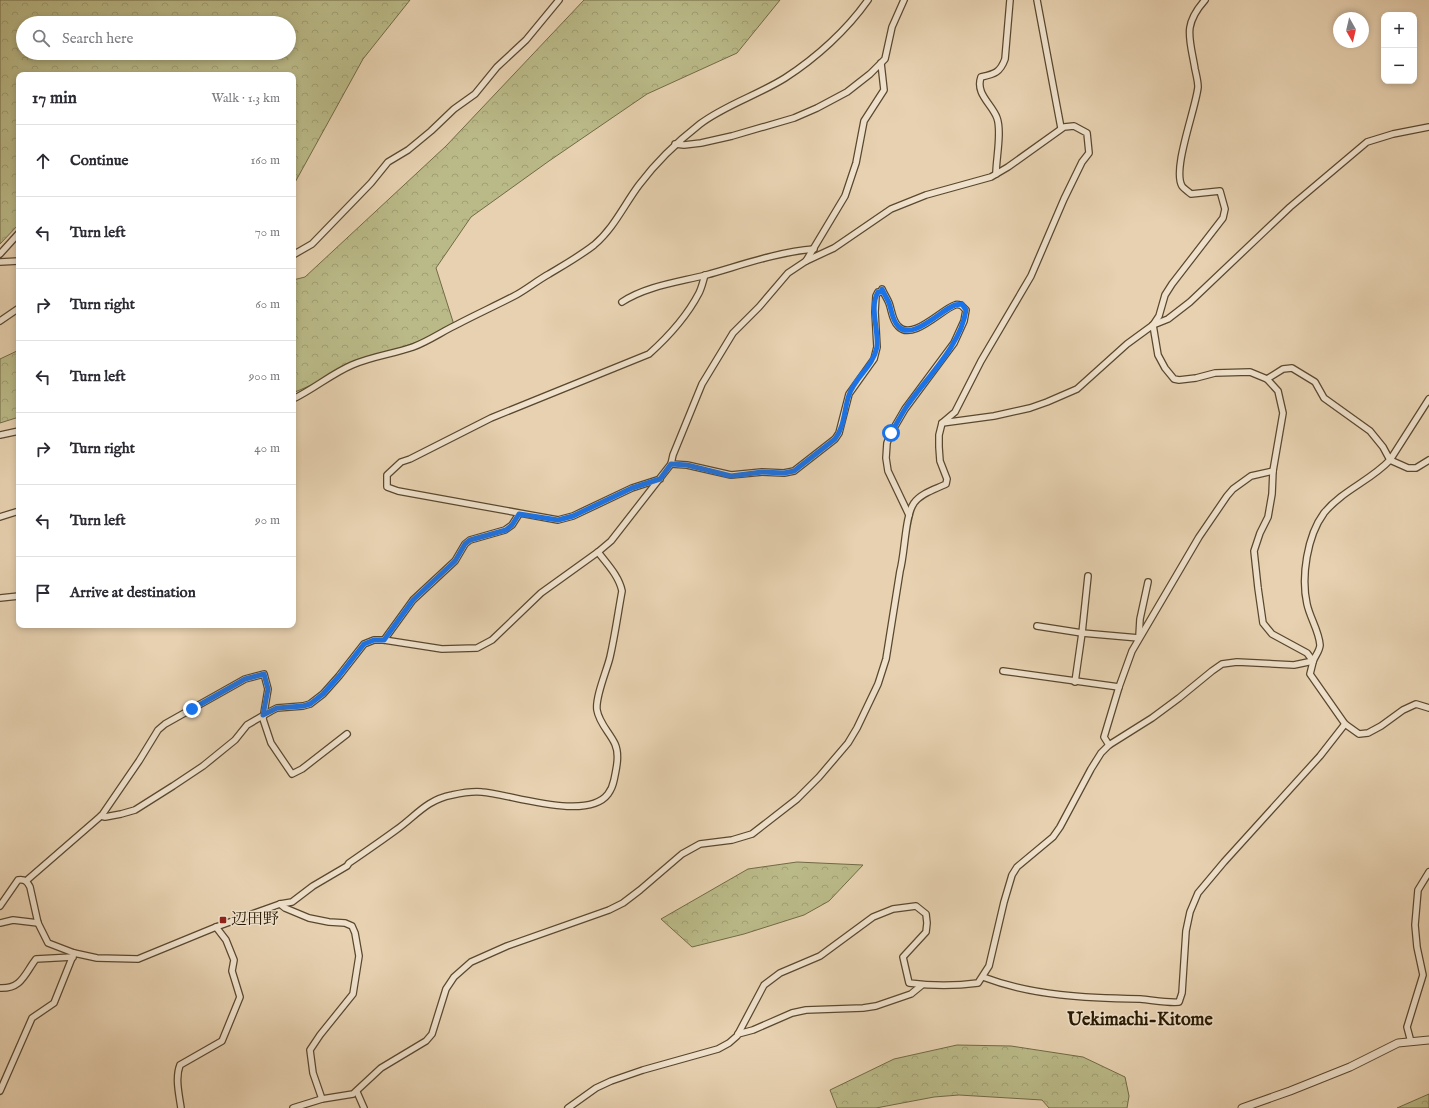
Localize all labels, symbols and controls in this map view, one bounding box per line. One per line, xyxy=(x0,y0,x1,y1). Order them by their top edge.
north arrow xyxy=(1333,12,1369,48)
map controls xyxy=(1381,12,1417,84)
button: + xyxy=(1381,12,1417,48)
search box xyxy=(16,16,296,60)
icon: search xyxy=(30,27,52,49)
text: Search here xyxy=(62,29,133,48)
button: − xyxy=(1381,48,1417,84)
text: 17 min xyxy=(32,88,77,109)
text: Walk · 1.3 km xyxy=(211,90,280,107)
icon: ahead xyxy=(32,150,54,172)
text: Continue xyxy=(70,151,128,170)
text: 160 m xyxy=(250,152,280,169)
icon: left xyxy=(32,222,54,244)
text: Turn left xyxy=(70,223,126,242)
text: 70 m xyxy=(255,224,280,241)
icon: right xyxy=(32,294,54,316)
text: Turn right xyxy=(70,295,135,314)
text: 60 m xyxy=(255,296,280,313)
icon: left xyxy=(32,366,54,388)
text: Turn left xyxy=(70,367,126,386)
text: 900 m xyxy=(249,368,280,385)
route start xyxy=(882,424,900,442)
icon: right xyxy=(32,438,54,460)
text: Turn right xyxy=(70,439,135,458)
text: 40 m xyxy=(254,440,280,457)
icon: left xyxy=(32,510,54,532)
text: Turn left xyxy=(70,511,126,530)
text: 90 m xyxy=(255,512,280,529)
icon: arrive xyxy=(32,582,54,604)
text: Arrive at destination xyxy=(70,583,196,602)
route end xyxy=(183,700,201,718)
place label: 辺田野 xyxy=(231,910,279,930)
marker: 辺田野 xyxy=(218,915,228,925)
district label: Uekimachi-Kitome xyxy=(1066,1009,1213,1032)

